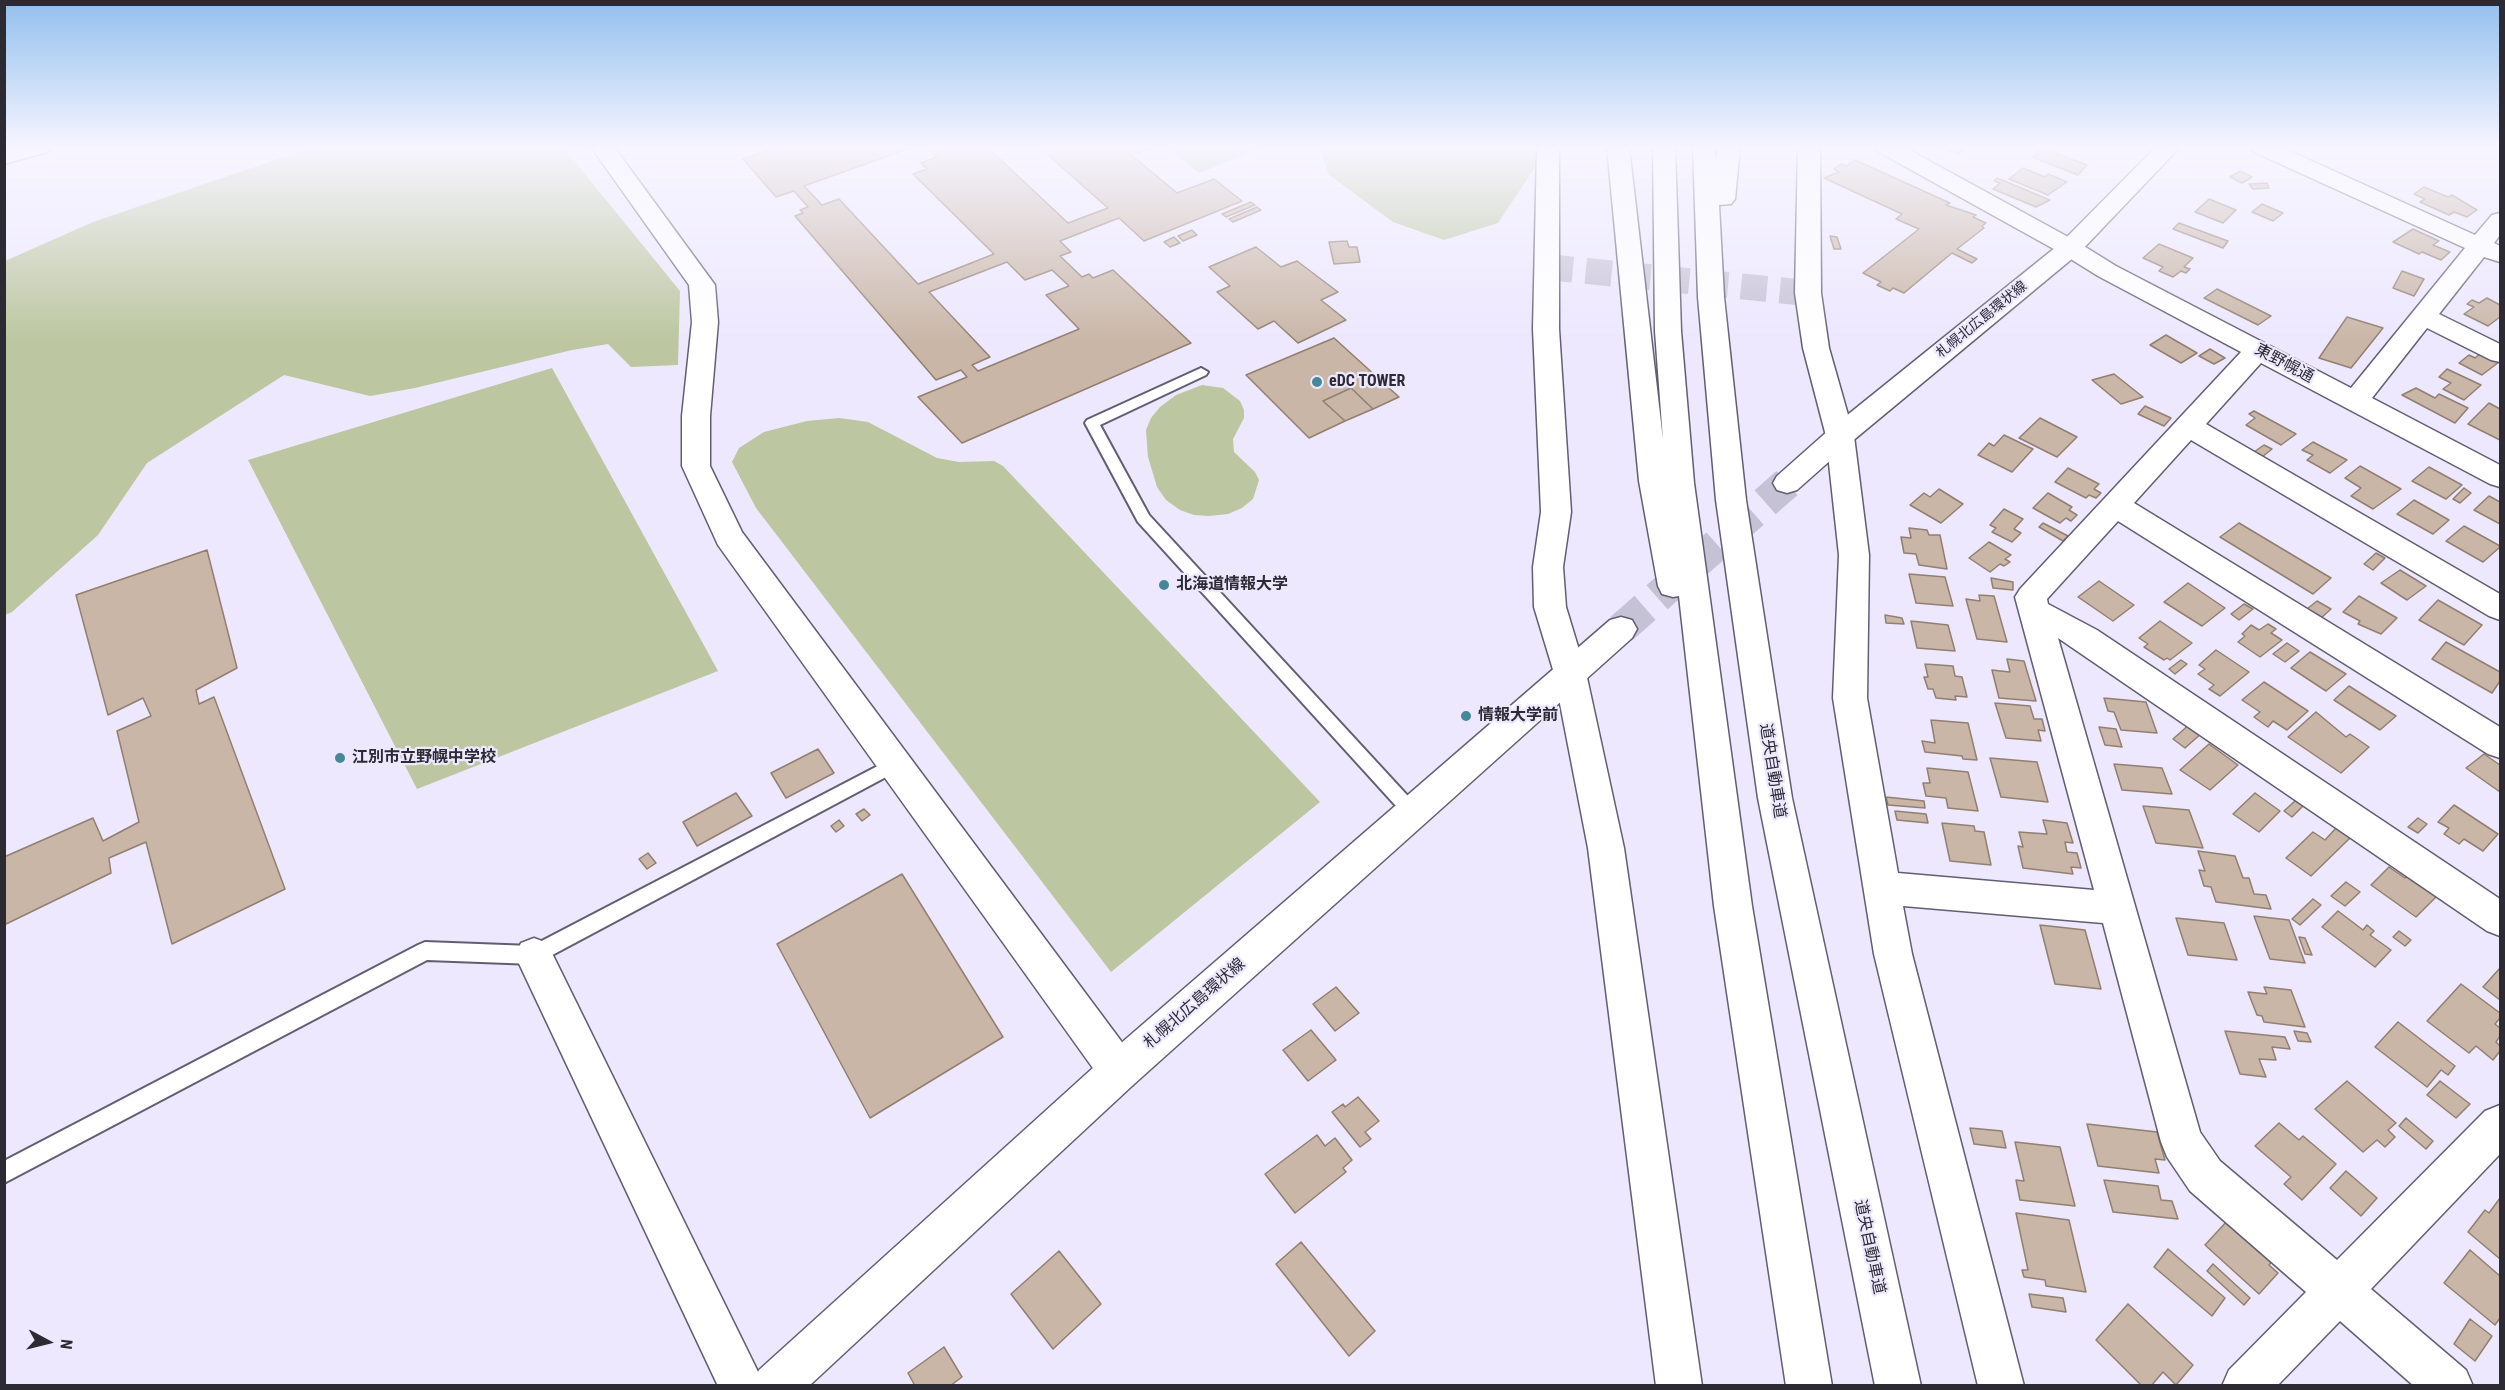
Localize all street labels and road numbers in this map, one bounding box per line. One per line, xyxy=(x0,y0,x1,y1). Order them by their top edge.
street label: 札幌北広島環状線 xyxy=(1933,278,2031,362)
street label: 東野幌通 xyxy=(2251,341,2317,387)
street label: 道央自動車道 xyxy=(1755,722,1789,820)
street label: 札幌北広島環状線 xyxy=(1140,955,1250,1053)
street label: 道央自動車道 xyxy=(1850,1198,1888,1296)

